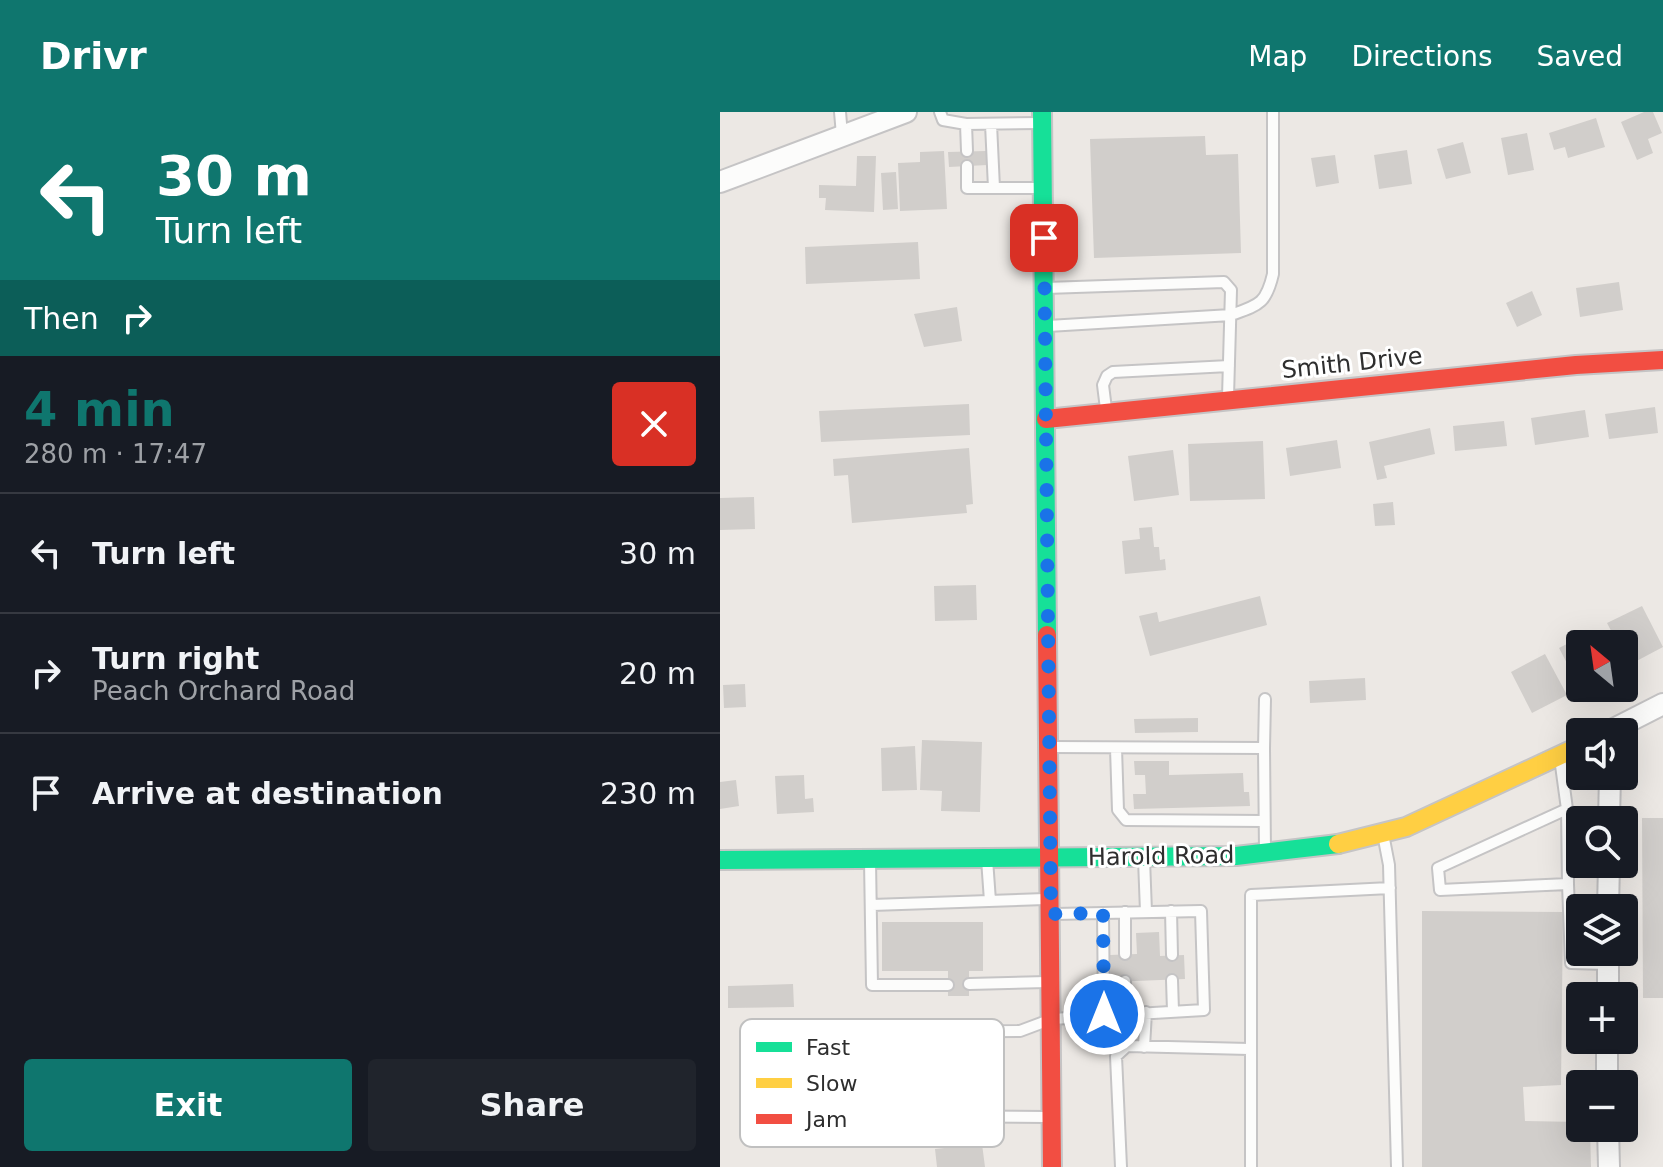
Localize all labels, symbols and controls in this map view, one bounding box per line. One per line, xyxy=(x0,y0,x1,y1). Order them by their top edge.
text: Drivr xyxy=(40,34,147,78)
text: Map xyxy=(1248,40,1307,73)
text: Directions xyxy=(1351,40,1492,73)
text: Saved xyxy=(1536,40,1623,73)
text: 30 m xyxy=(156,143,312,208)
icon: left xyxy=(24,144,128,248)
pin xyxy=(1010,204,1078,272)
text: Turn left xyxy=(156,210,302,251)
icon: arrive xyxy=(1022,216,1066,260)
icon: right xyxy=(115,296,159,340)
text: Then xyxy=(24,301,99,336)
street label: Smith Drive xyxy=(1280,342,1424,384)
text: 4 min xyxy=(24,381,175,437)
button: close xyxy=(612,382,696,466)
text: 280 m · 17:47 xyxy=(24,439,207,469)
icon: left xyxy=(24,531,68,575)
text: Turn left xyxy=(92,536,235,571)
text: 30 m xyxy=(619,536,696,571)
north arrow xyxy=(1566,630,1638,702)
map controls xyxy=(1566,630,1638,1142)
text: Turn right xyxy=(92,641,259,676)
icon: right xyxy=(24,651,68,695)
text: 20 m xyxy=(619,656,696,691)
text: Peach Orchard Road xyxy=(92,676,355,706)
button: sound xyxy=(1566,718,1638,790)
icon: arrive xyxy=(24,771,68,815)
text: Arrive at destination xyxy=(92,776,443,811)
text: 230 m xyxy=(600,776,696,811)
button: search xyxy=(1566,806,1638,878)
street label: Harold Road xyxy=(1088,841,1234,871)
button: layers xyxy=(1566,894,1638,966)
position arrow xyxy=(1062,972,1146,1056)
button: + xyxy=(1566,982,1638,1054)
legend xyxy=(740,1019,1004,1147)
text: Fast xyxy=(806,1035,851,1060)
button: Exit xyxy=(24,1059,352,1151)
button: Share xyxy=(368,1059,696,1151)
button: − xyxy=(1566,1070,1638,1142)
text: Slow xyxy=(806,1071,858,1096)
text: Jam xyxy=(804,1107,847,1132)

